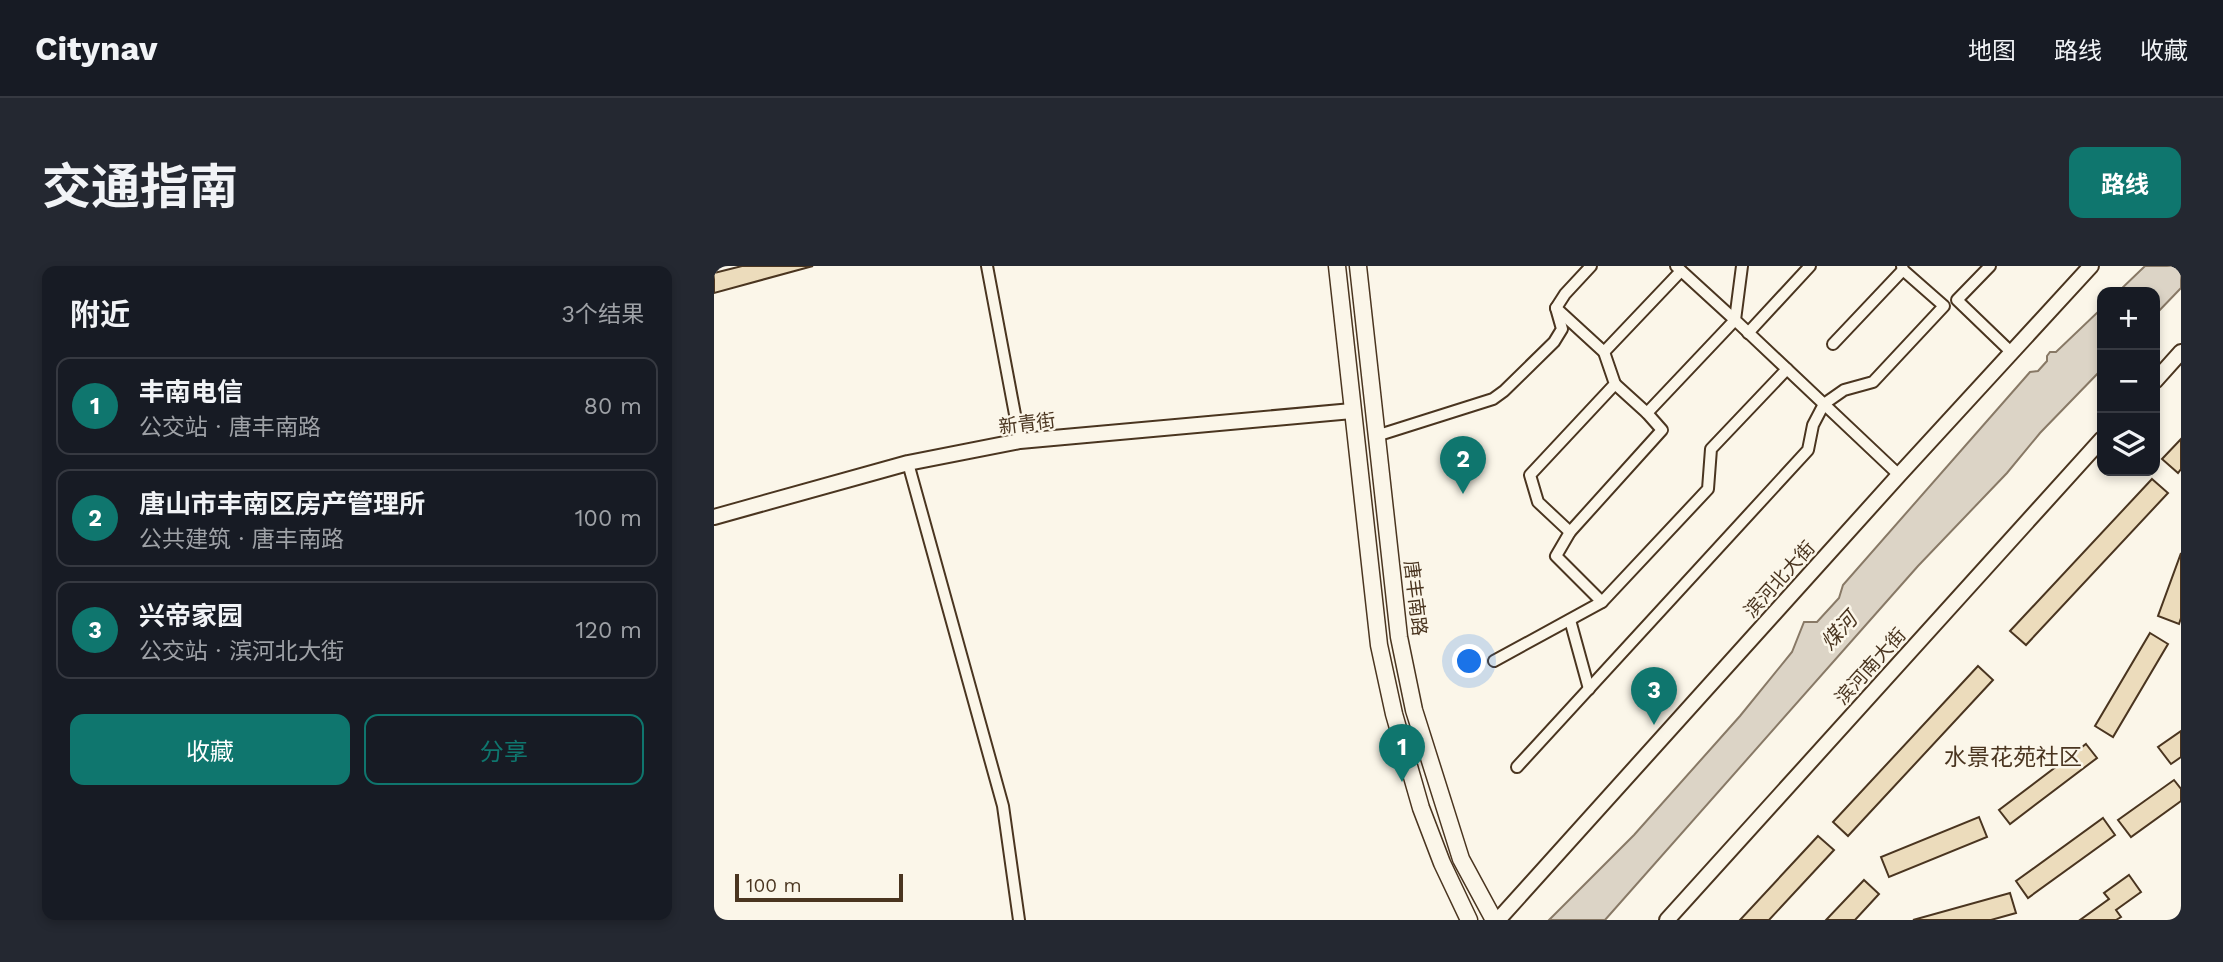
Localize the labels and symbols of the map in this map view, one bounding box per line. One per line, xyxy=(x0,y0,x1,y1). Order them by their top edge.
street label: 新青街 xyxy=(997,409,1057,438)
pin: 2 xyxy=(1440,436,1486,494)
street label: 滨河北大街 xyxy=(1739,536,1820,622)
street label: 唐丰南路 xyxy=(1399,559,1432,637)
water label: 煤河 xyxy=(1815,604,1865,655)
street label: 滨河南大街 xyxy=(1830,623,1911,709)
your location xyxy=(1452,644,1486,678)
pin: 3 xyxy=(1631,667,1677,725)
pin: 1 xyxy=(1379,724,1425,782)
district label: 水景花苑社区 xyxy=(1944,744,2082,771)
scale bar xyxy=(735,871,903,903)

